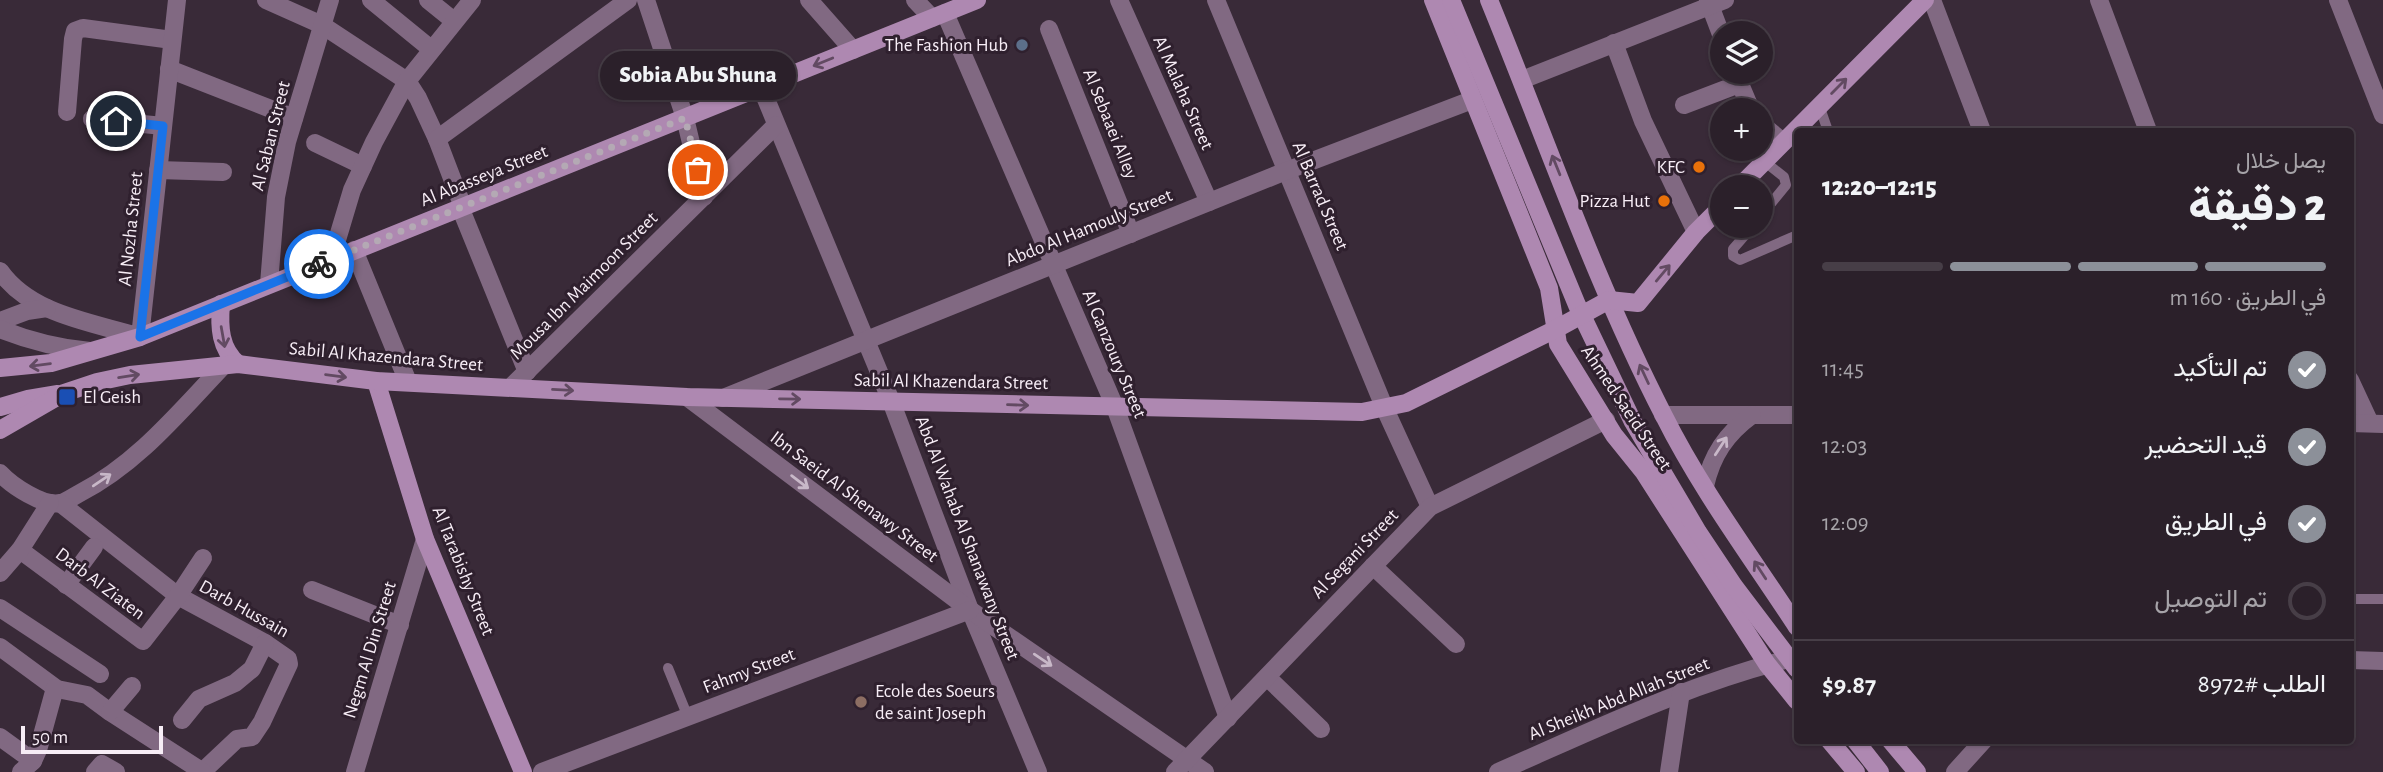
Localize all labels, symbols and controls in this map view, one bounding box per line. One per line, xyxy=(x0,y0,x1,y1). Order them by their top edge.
map controls xyxy=(1710,21,1773,238)
button: layers xyxy=(1710,21,1773,84)
street label: Al Malaha Street xyxy=(1149,33,1217,153)
place label: The Fashion Hub xyxy=(885,36,1008,55)
marker: The Fashion Hub xyxy=(1014,37,1030,53)
callout: Sobia Abu Shuna xyxy=(600,51,796,100)
one-way arrow xyxy=(812,56,834,69)
text: Sobia Abu Shuna xyxy=(619,64,777,87)
street label: Al Sebaaei Alley xyxy=(1079,66,1141,182)
one-way arrow xyxy=(1830,78,1847,95)
street label: Al Saban Street xyxy=(248,79,294,193)
pin xyxy=(86,91,146,151)
button: + xyxy=(1710,98,1773,161)
icon: home xyxy=(97,102,135,140)
street label: Al Barrad Street xyxy=(1289,139,1351,253)
pin xyxy=(668,140,728,200)
street label: Al Abasseya Street xyxy=(418,142,550,210)
text: يصل خلال xyxy=(2236,150,2326,173)
icon: bag xyxy=(679,151,717,189)
one-way arrow xyxy=(1548,154,1561,176)
place label: KFC xyxy=(1656,158,1685,177)
marker: KFC xyxy=(1691,159,1707,175)
street label: Al Nozha Street xyxy=(116,171,146,287)
text: 12:15–12:20 xyxy=(1822,174,1937,200)
button: − xyxy=(1710,175,1773,238)
text: 2 دقيقة xyxy=(2188,183,2326,229)
street label: Abdo Al Hamouly Street xyxy=(1003,186,1175,270)
place label: Pizza Hut xyxy=(1579,192,1650,211)
marker: Pizza Hut xyxy=(1656,193,1672,209)
street label: Mousa Ibn Maimoon Street xyxy=(507,209,661,363)
courier xyxy=(284,229,354,299)
icon: bike xyxy=(300,245,338,283)
one-way arrow xyxy=(1655,264,1671,282)
street label: Al Ganzoury Street xyxy=(1078,287,1150,421)
text: في الطريق · 160 m xyxy=(2170,287,2326,310)
one-way arrow xyxy=(217,325,230,348)
street label: Sabil Al Khazendara Street xyxy=(288,339,484,375)
street label: Ahmed Saeid Street xyxy=(1577,342,1675,474)
icon: check xyxy=(2288,351,2326,389)
text: تم التأكيد xyxy=(2173,355,2267,381)
one-way arrow xyxy=(29,358,52,371)
text: 11:45 xyxy=(1822,358,1864,381)
one-way arrow xyxy=(1637,364,1650,385)
one-way arrow xyxy=(117,369,140,382)
one-way arrow xyxy=(324,369,347,382)
street label: Sabil Al Khazendara Street xyxy=(854,371,1048,393)
one-way arrow xyxy=(551,384,574,397)
marker: El Geish xyxy=(57,387,77,407)
place label: El Geish xyxy=(83,388,141,407)
one-way arrow xyxy=(779,392,802,406)
one-way arrow xyxy=(1006,398,1029,411)
street label: Abd Al Wahab Al Shanawany Street xyxy=(912,413,1022,663)
street label: Ibn Saeid Al Shenawy Street xyxy=(767,428,941,566)
icon: check xyxy=(2288,428,2326,466)
text: قيد التحضير xyxy=(2144,432,2267,458)
text: 12:03 xyxy=(1822,435,1867,458)
one-way arrow xyxy=(1714,437,1729,456)
one-way arrow xyxy=(92,473,111,487)
one-way arrow xyxy=(790,475,809,489)
street label: Al Tarabishy Street xyxy=(429,504,497,638)
icon: check xyxy=(2288,505,2326,543)
street label: Al Segani Street xyxy=(1308,506,1402,602)
text: في الطريق xyxy=(2165,509,2267,535)
text: 12:09 xyxy=(1822,512,1869,535)
street label: Darb Al Ziaten xyxy=(52,544,148,624)
one-way arrow xyxy=(1752,560,1766,580)
street label: Darb Hussain xyxy=(196,577,292,641)
street label: Negm Al Din Street xyxy=(340,579,400,721)
text: تم التوصيل xyxy=(2154,586,2267,612)
street label: Fahmy Street xyxy=(700,645,798,697)
one-way arrow xyxy=(1033,653,1052,667)
street label: Al Sheikh Abd Allah Street xyxy=(1526,654,1712,744)
text: الطلب #8972 xyxy=(2198,671,2326,697)
text: $9.87 xyxy=(1822,672,1876,698)
place label: Ecole des Soeurs de saint Joseph xyxy=(875,682,995,723)
marker: Ecole des Soeurs de saint Joseph xyxy=(853,694,869,710)
scale bar xyxy=(21,723,163,755)
text: 50 m xyxy=(32,728,68,747)

